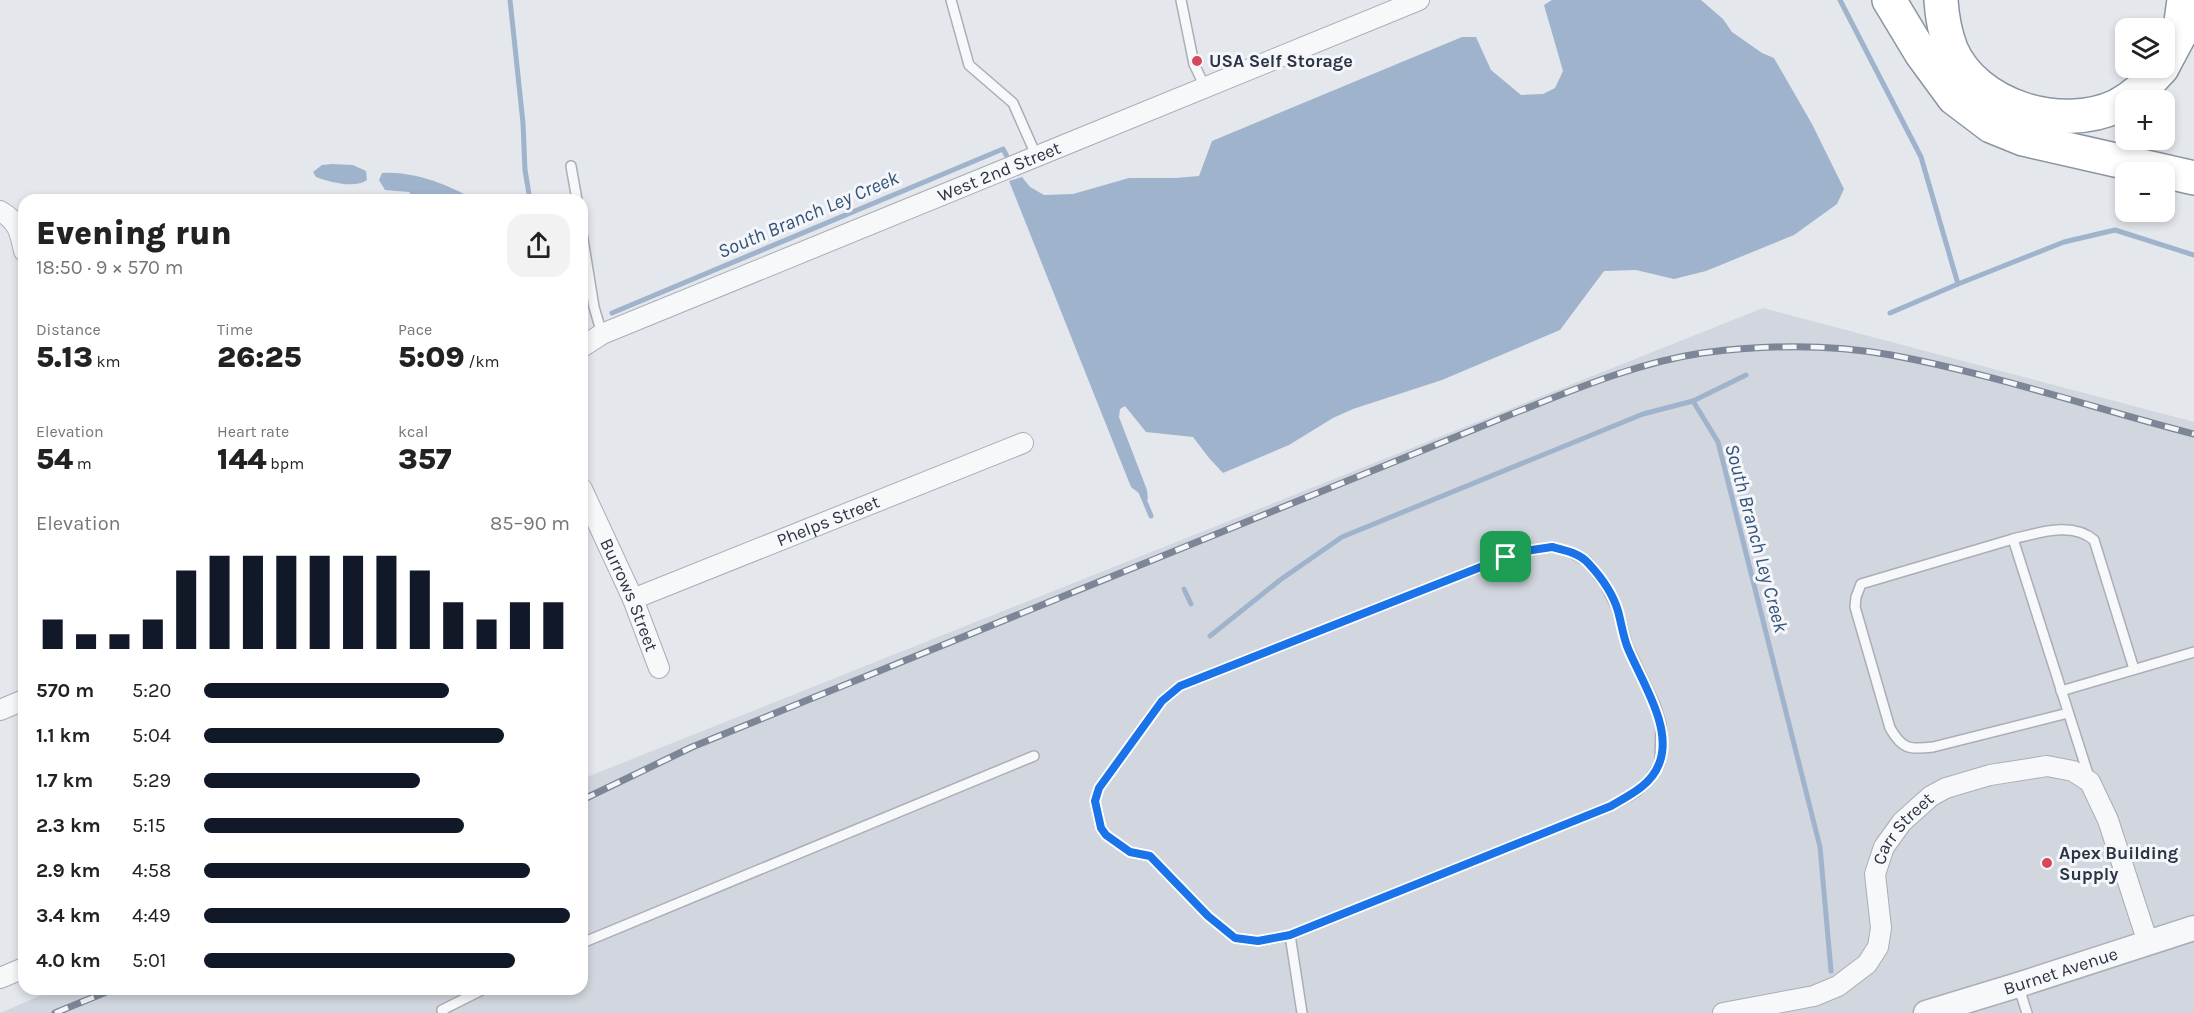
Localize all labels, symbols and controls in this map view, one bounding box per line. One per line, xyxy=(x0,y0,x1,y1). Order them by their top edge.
map controls xyxy=(2115,18,2175,222)
button: layers xyxy=(2115,18,2175,78)
place label: USA Self Storage xyxy=(1209,50,1353,72)
marker: USA Self Storage xyxy=(1190,54,1204,68)
button: + xyxy=(2115,90,2175,150)
street label: West 2nd Street xyxy=(934,137,1064,207)
button: − xyxy=(2115,162,2175,222)
water label: South Branch Ley Creek xyxy=(714,166,903,263)
text: Evening run xyxy=(36,214,232,252)
button: share xyxy=(507,214,570,277)
text: 18:50 · 9 × 570 m xyxy=(36,256,183,279)
text: Distance xyxy=(36,320,101,339)
text: Time xyxy=(217,320,253,339)
text: Pace xyxy=(398,320,432,339)
text: 5.13 xyxy=(36,339,93,375)
text: 26:25 xyxy=(217,339,302,375)
text: 5:09 xyxy=(398,339,465,375)
text: km xyxy=(93,352,121,371)
text: /km xyxy=(465,352,499,371)
text: Elevation xyxy=(36,422,104,441)
text: Heart rate xyxy=(217,422,289,441)
text: kcal xyxy=(398,422,429,441)
text: 54 xyxy=(36,441,73,477)
text: 144 xyxy=(217,441,267,477)
text: 357 xyxy=(398,441,451,477)
water label: South Branch Ley Creek xyxy=(1720,441,1793,636)
text: m xyxy=(73,454,92,473)
text: bpm xyxy=(267,454,304,473)
street label: Phelps Street xyxy=(773,490,883,551)
text: Elevation xyxy=(36,512,121,535)
text: 85–90 m xyxy=(490,512,570,535)
pin xyxy=(1480,531,1531,582)
street label: Burrows Street xyxy=(595,535,663,655)
icon: arrive xyxy=(1489,540,1522,573)
text: 570 m xyxy=(36,679,94,702)
text: 5:20 xyxy=(132,679,171,702)
text: 1.1 km xyxy=(36,724,90,747)
text: 5:04 xyxy=(132,724,171,747)
text: 1.7 km xyxy=(36,769,93,792)
text: 5:29 xyxy=(132,769,171,792)
street label: Carr Street xyxy=(1868,788,1938,868)
text: 2.3 km xyxy=(36,814,101,837)
text: 5:15 xyxy=(132,814,166,837)
place label: Apex Building Supply xyxy=(2059,842,2179,885)
marker: Apex Building Supply xyxy=(2040,856,2054,870)
text: 2.9 km xyxy=(36,859,100,882)
text: 4:58 xyxy=(132,859,171,882)
text: 3.4 km xyxy=(36,904,101,927)
text: 4:49 xyxy=(132,904,171,927)
street label: Burnet Avenue xyxy=(2001,942,2121,1000)
text: 4.0 km xyxy=(36,949,101,972)
text: 5:01 xyxy=(132,949,166,972)

